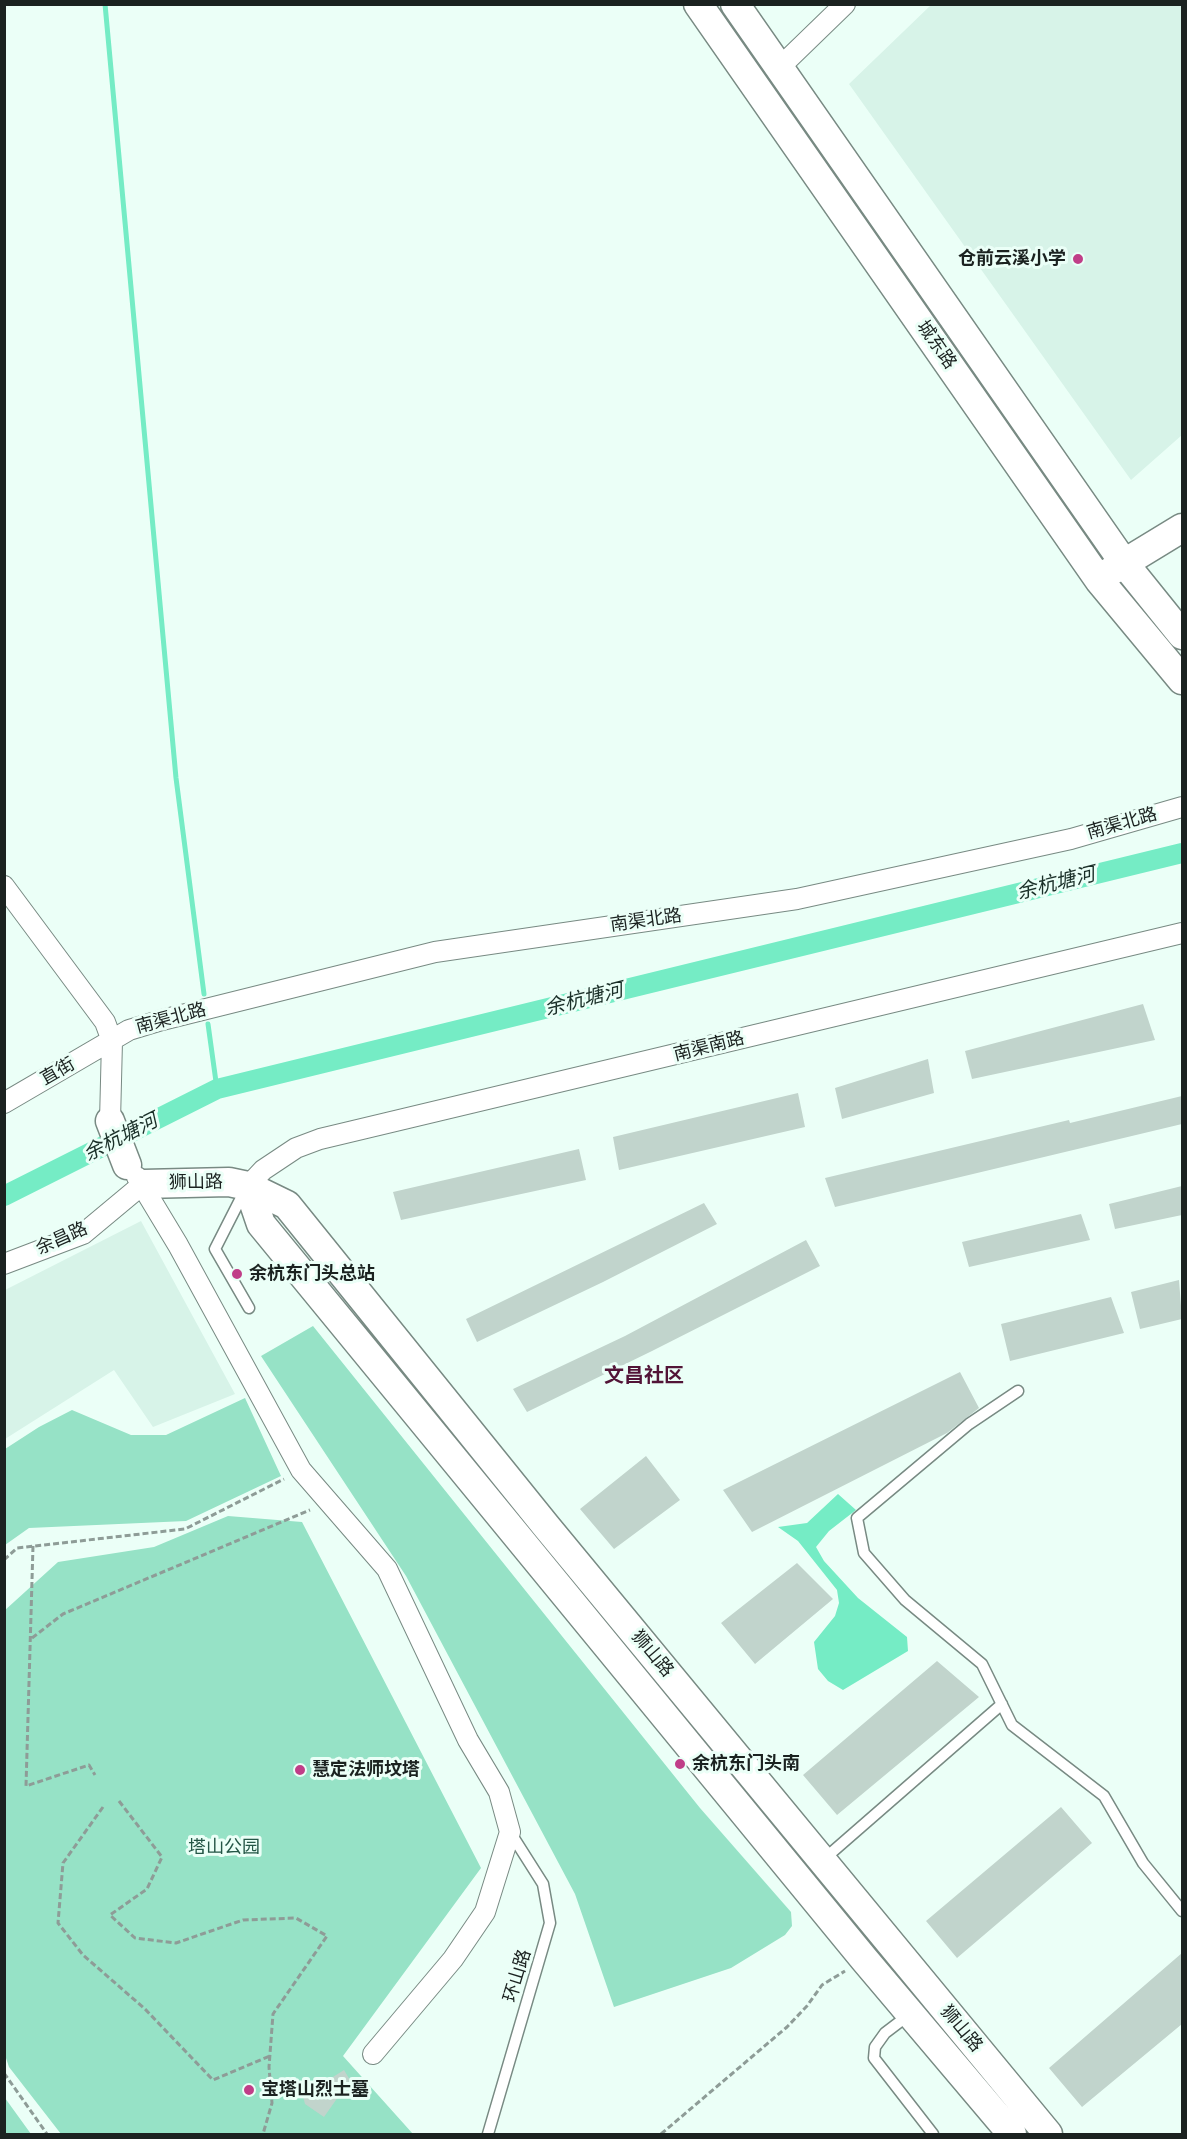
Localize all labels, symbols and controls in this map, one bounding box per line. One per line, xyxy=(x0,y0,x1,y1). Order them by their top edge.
place label: 仓前云溪小学 xyxy=(958,248,1066,270)
marker: 仓前云溪小学 xyxy=(1071,252,1085,266)
street label: 城东路 xyxy=(912,317,960,373)
street label: 南渠北路 xyxy=(1084,804,1160,844)
water label: 余杭塘河 xyxy=(1014,863,1098,905)
street label: 南渠北路 xyxy=(609,905,683,937)
water label: 余杭塘河 xyxy=(542,979,626,1021)
street label: 南渠北路 xyxy=(133,999,209,1039)
street label: 南渠南路 xyxy=(671,1028,747,1066)
street label: 直街 xyxy=(37,1054,79,1090)
water label: 余杭塘河 xyxy=(80,1109,162,1167)
street label: 狮山路 xyxy=(169,1172,223,1194)
street label: 余昌路 xyxy=(33,1218,91,1260)
place label: 余杭东门头总站 xyxy=(249,1263,375,1285)
marker: 余杭东门头总站 xyxy=(230,1267,244,1281)
district label: 文昌社区 xyxy=(604,1365,684,1389)
street label: 狮山路 xyxy=(626,1626,678,1682)
place label: 余杭东门头南 xyxy=(692,1753,800,1775)
marker: 余杭东门头南 xyxy=(673,1757,687,1771)
place label: 慧定法师坟塔 xyxy=(312,1759,420,1781)
marker: 慧定法师坟塔 xyxy=(293,1763,307,1777)
park label: 塔山公园 xyxy=(188,1837,260,1859)
street label: 环山路 xyxy=(500,1947,536,2005)
street label: 狮山路 xyxy=(935,2001,987,2057)
place label: 宝塔山烈士墓 xyxy=(261,2079,369,2101)
marker: 宝塔山烈士墓 xyxy=(242,2083,256,2097)

